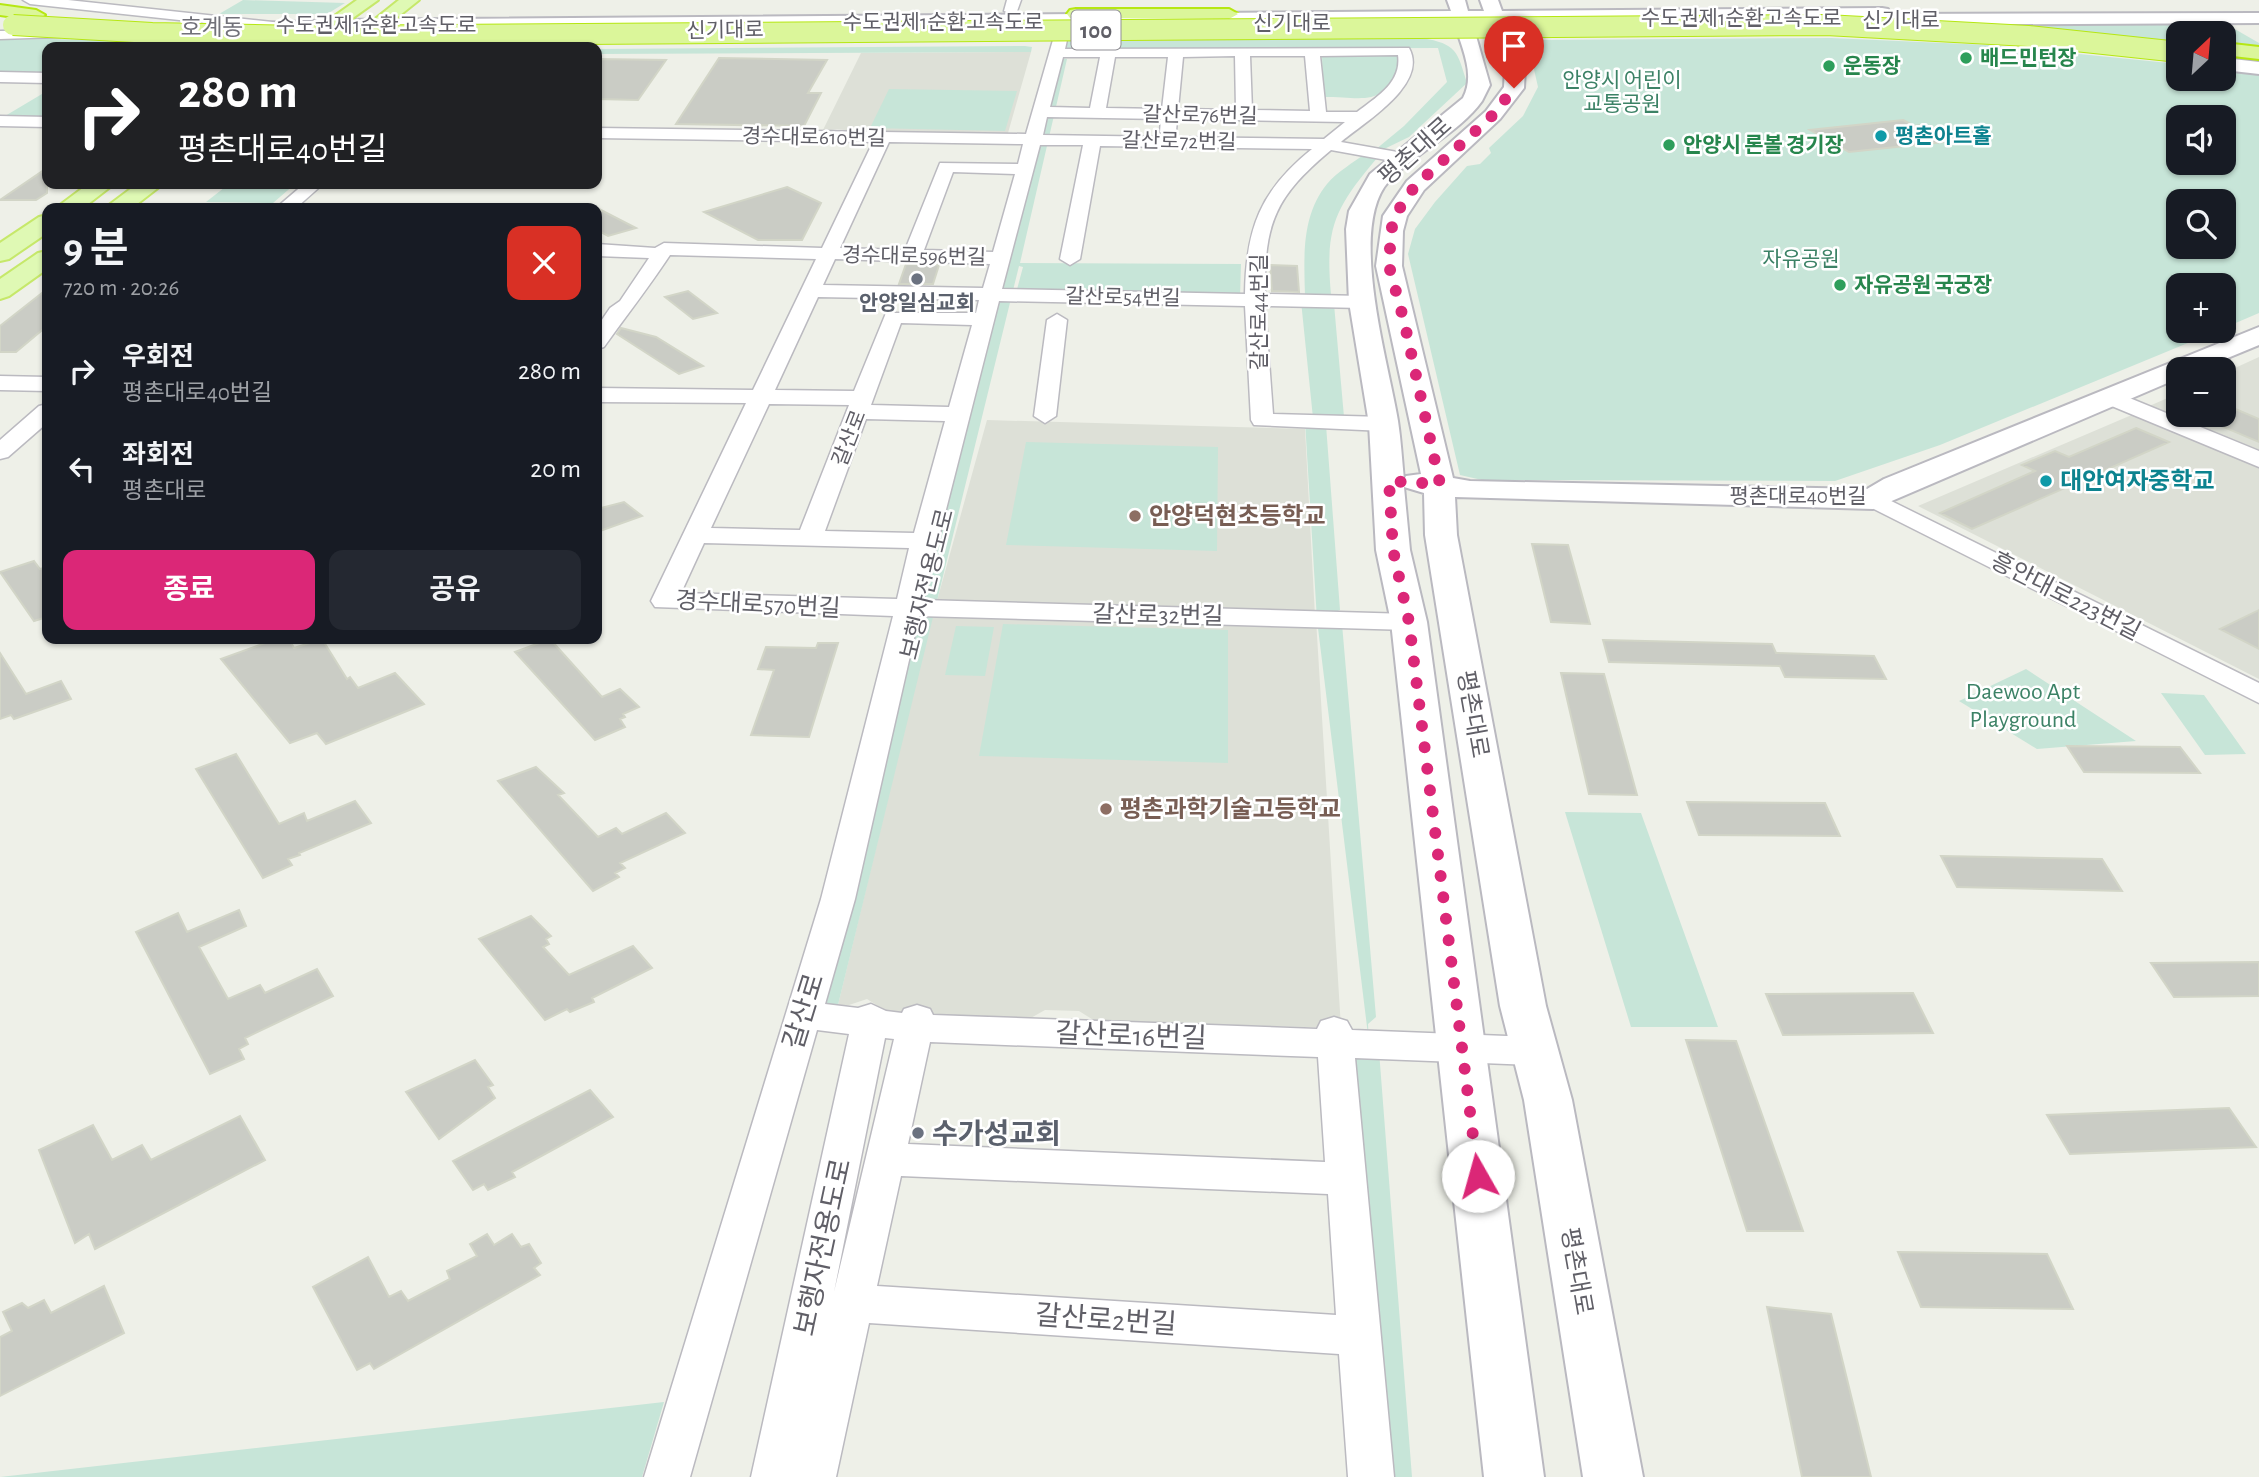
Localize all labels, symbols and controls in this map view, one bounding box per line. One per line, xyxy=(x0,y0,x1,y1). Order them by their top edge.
street label: 수도권제1순환고속도로 xyxy=(1641,7,1841,29)
street label: 신기대로 xyxy=(1862,9,1940,31)
road number: 100 xyxy=(1072,10,1120,50)
street label: 수도권제1순환고속도로 xyxy=(843,11,1043,33)
street label: 신기대로 xyxy=(1253,12,1331,34)
street label: 수도권제1순환고속도로 xyxy=(276,14,476,36)
district label: 호계동 xyxy=(180,16,244,40)
pin xyxy=(1484,16,1544,88)
street label: 신기대로 xyxy=(686,18,764,42)
north arrow xyxy=(2166,21,2236,91)
map controls xyxy=(2166,21,2236,427)
icon: arrive xyxy=(1495,27,1533,65)
place label: 배드민턴장 xyxy=(1980,47,2077,69)
marker: 배드민턴장 xyxy=(1958,50,1974,66)
place label: 운동장 xyxy=(1843,55,1901,77)
marker: 운동장 xyxy=(1821,58,1837,74)
text: 280 m xyxy=(178,68,298,117)
park label: 안양시 어린이 교통공원 xyxy=(1562,69,1682,115)
icon: right xyxy=(63,70,154,161)
street label: 갈산로76번길 xyxy=(1142,103,1258,127)
button: sound xyxy=(2166,105,2236,175)
street label: 평촌대로 xyxy=(1374,113,1457,190)
street label: 경수대로610번길 xyxy=(742,125,886,149)
place label: 평촌아트홀 xyxy=(1895,125,1992,147)
marker: 평촌아트홀 xyxy=(1873,128,1889,144)
street label: 갈산로72번길 xyxy=(1121,129,1237,153)
text: 평촌대로40번길 xyxy=(178,134,387,166)
place label: 안양시 론볼 경기장 xyxy=(1683,134,1844,156)
marker: 안양시 론볼 경기장 xyxy=(1661,137,1677,153)
button: search xyxy=(2166,189,2236,259)
button: close xyxy=(507,226,581,300)
text: 9 분 xyxy=(63,228,128,270)
street label: 경수대로596번길 xyxy=(842,244,986,268)
park label: 자유공원 xyxy=(1762,248,1840,270)
street label: 갈산로44번길 xyxy=(1248,254,1270,370)
marker: 안양일심교회 xyxy=(909,271,925,287)
button: + xyxy=(2166,273,2236,343)
place label: 자유공원 국궁장 xyxy=(1854,274,1992,296)
text: 720 m · 20:26 xyxy=(63,277,179,300)
marker: 자유공원 국궁장 xyxy=(1832,277,1848,293)
street label: 갈산로54번길 xyxy=(1065,285,1181,309)
place label: 안양일심교회 xyxy=(859,292,975,314)
text: 우회전 xyxy=(122,344,194,370)
icon: right xyxy=(63,352,101,390)
button: − xyxy=(2166,357,2236,427)
text: 280 m xyxy=(518,358,581,384)
text: 평촌대로40번길 xyxy=(122,382,272,405)
street label: 갈산로 xyxy=(828,407,870,469)
text: 좌회전 xyxy=(122,442,194,468)
icon: left xyxy=(63,450,101,488)
text: 20 m xyxy=(530,456,581,482)
place label: 대안여자중학교 xyxy=(2060,468,2215,494)
marker: 대안여자중학교 xyxy=(2038,473,2054,489)
text: 평촌대로 xyxy=(122,480,207,503)
street label: 평촌대로40번길 xyxy=(1729,485,1867,507)
place label: 안양덕현초등학교 xyxy=(1149,503,1326,529)
street label: 보행자전용도로 xyxy=(897,506,958,662)
marker: 안양덕현초등학교 xyxy=(1127,508,1143,524)
street label: 흥안대로223번길 xyxy=(1987,547,2145,645)
button: 종료 xyxy=(63,550,315,630)
button: 공유 xyxy=(329,550,581,630)
street label: 경수대로570번길 xyxy=(675,588,841,621)
street label: 갈산로32번길 xyxy=(1092,602,1224,629)
street label: 평촌대로 xyxy=(1453,668,1492,760)
park label: Daewoo Apt Playground xyxy=(1966,680,2080,732)
place label: 평촌과학기술고등학교 xyxy=(1120,796,1341,822)
marker: 평촌과학기술고등학교 xyxy=(1098,801,1114,817)
street label: 갈산로 xyxy=(778,970,830,1053)
street label: 갈산로16번길 xyxy=(1055,1018,1207,1054)
place label: 수가성교회 xyxy=(932,1119,1061,1149)
marker: 수가성교회 xyxy=(910,1125,926,1141)
position arrow xyxy=(1441,1139,1515,1213)
street label: 보행자전용도로 xyxy=(790,1156,856,1339)
street label: 평촌대로 xyxy=(1557,1225,1596,1317)
street label: 갈산로2번길 xyxy=(1034,1300,1178,1340)

